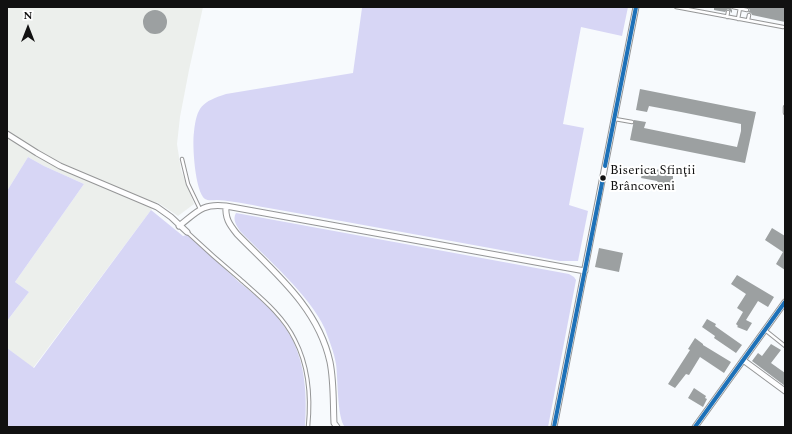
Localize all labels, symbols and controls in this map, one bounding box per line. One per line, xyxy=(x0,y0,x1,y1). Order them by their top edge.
text: N xyxy=(24,7,32,24)
north arrow xyxy=(8,8,48,48)
place label: Biserica Sfinţii Brâncoveni xyxy=(610,163,695,194)
marker: Biserica Sfinţii Brâncoveni xyxy=(598,173,608,183)

